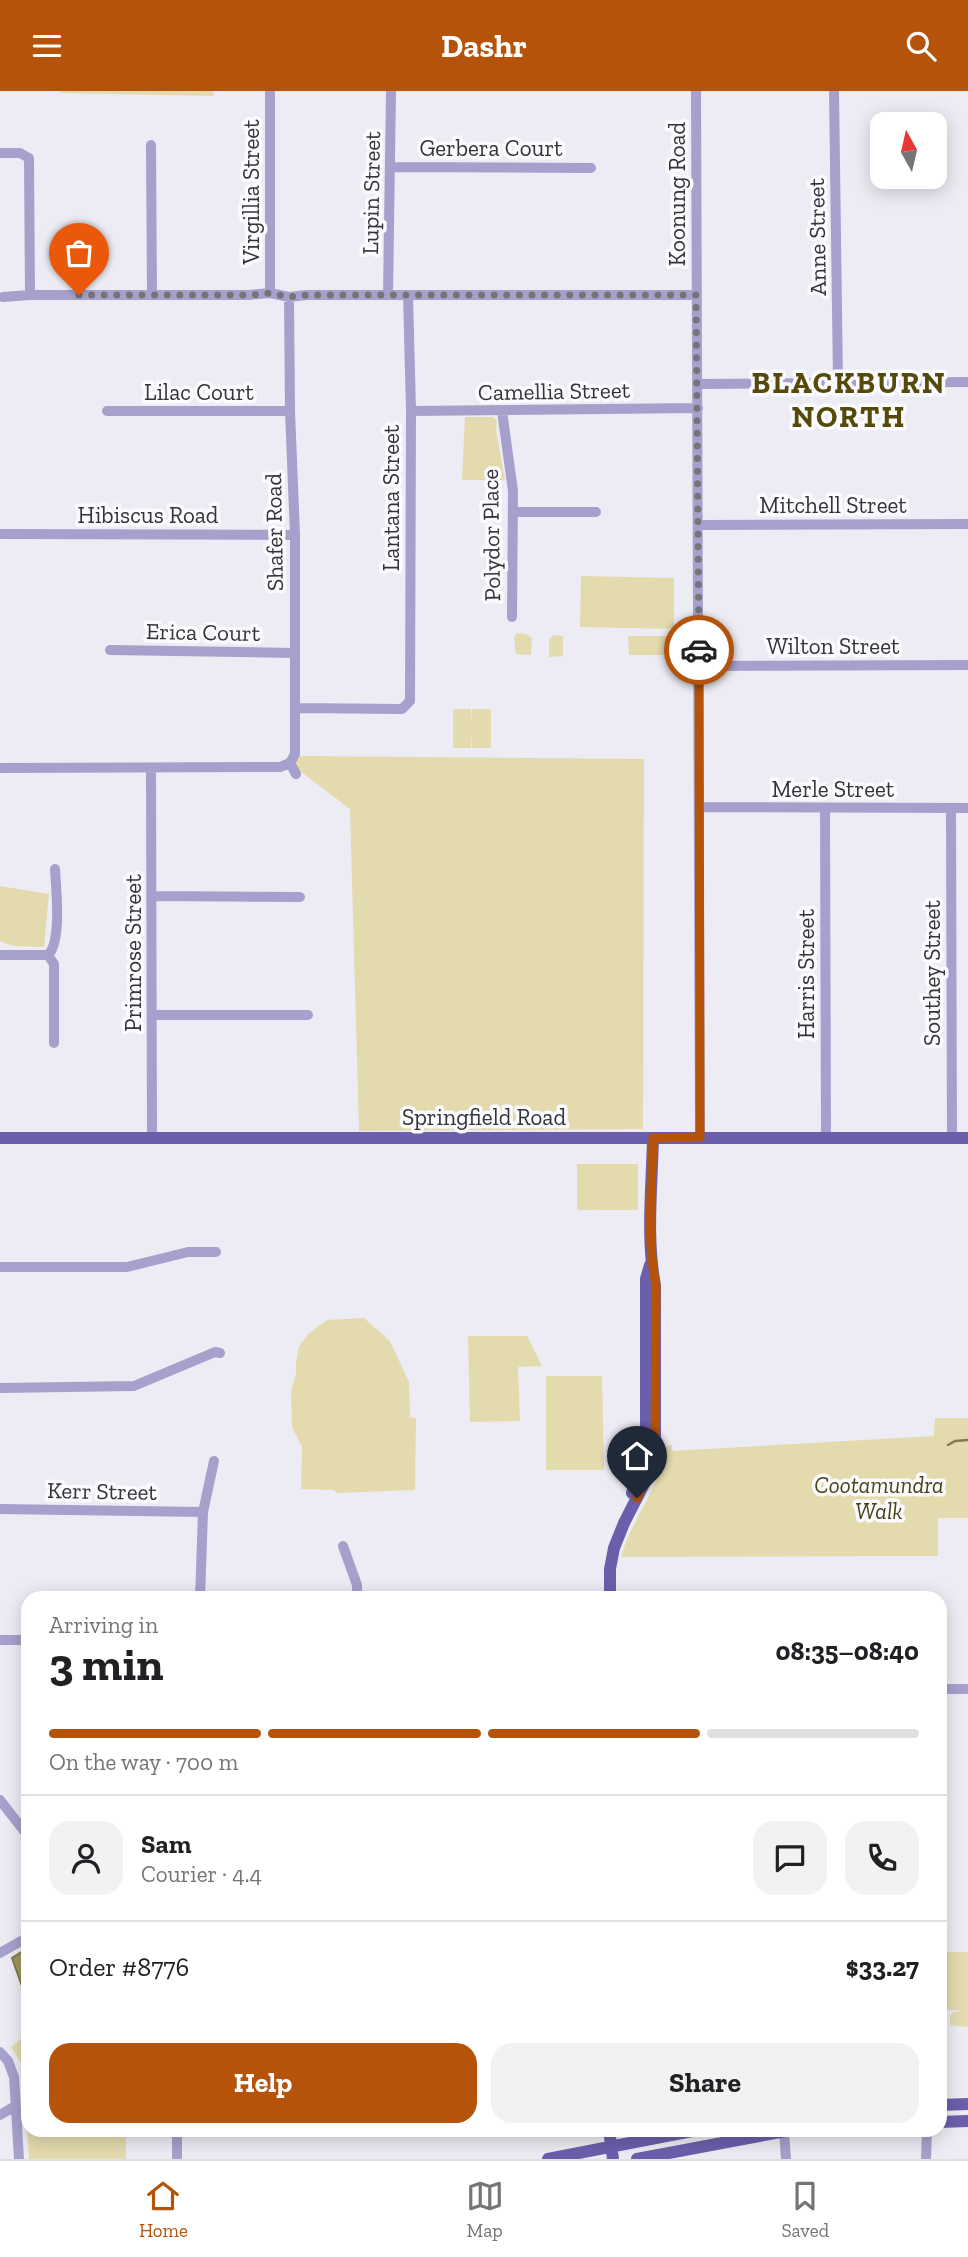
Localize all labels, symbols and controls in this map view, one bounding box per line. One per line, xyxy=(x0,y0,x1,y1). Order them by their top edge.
icon: menu xyxy=(28,27,66,65)
text: Dashr xyxy=(441,27,527,65)
icon: search xyxy=(902,27,940,65)
north arrow xyxy=(870,112,947,189)
map controls xyxy=(870,112,947,189)
street label: Virgillia Street xyxy=(237,119,265,266)
street label: Koonung Road xyxy=(663,121,691,266)
street label: Lupin Street xyxy=(356,131,386,255)
street label: Gerbera Court xyxy=(419,134,563,162)
street label: Anne Street xyxy=(802,177,832,296)
pin xyxy=(49,223,109,295)
icon: bag xyxy=(60,234,98,272)
district label: BLACKBURN NORTH xyxy=(752,365,946,435)
street label: Camellia Street xyxy=(478,376,631,406)
street label: Lilac Court xyxy=(144,378,254,406)
street label: Lantana Street xyxy=(377,424,405,571)
street label: Polydor Place xyxy=(476,468,506,602)
street label: Shafer Road xyxy=(259,472,289,591)
street label: Mitchell Street xyxy=(759,491,907,519)
street label: Hibiscus Road xyxy=(78,501,219,529)
courier xyxy=(664,615,734,685)
street label: Erica Court xyxy=(146,617,261,647)
icon: car xyxy=(680,631,718,669)
street label: Wilton Street xyxy=(767,632,900,660)
street label: Merle Street xyxy=(772,775,895,803)
street label: Primrose Street xyxy=(119,874,147,1032)
street label: Southey Street xyxy=(918,900,946,1046)
street label: Harris Street xyxy=(792,909,820,1039)
street label: Springfield Road xyxy=(402,1103,566,1131)
pin xyxy=(607,1426,667,1498)
icon: home xyxy=(618,1437,656,1475)
park label: Cootamundra Walk xyxy=(814,1471,944,1525)
street label: Kerr Street xyxy=(47,1476,158,1506)
text: Arriving in xyxy=(49,1611,158,1639)
text: 08:35–08:40 xyxy=(776,1635,919,1667)
text: 3 min xyxy=(49,1637,163,1692)
text: On the way · 700 m xyxy=(49,1748,238,1776)
button: person xyxy=(49,1821,123,1895)
button: chat xyxy=(753,1821,827,1895)
button: phone xyxy=(845,1821,919,1895)
text: Sam xyxy=(141,1828,191,1860)
text: Courier · 4.4 xyxy=(141,1860,262,1888)
text: Order #8776 xyxy=(49,1951,189,1983)
text: $33.27 xyxy=(846,1951,919,1983)
button: Help xyxy=(49,2043,477,2123)
button: Share xyxy=(491,2043,919,2123)
tab: Home xyxy=(139,2177,188,2242)
tab: Map xyxy=(466,2177,504,2242)
tab: Saved xyxy=(781,2177,829,2242)

